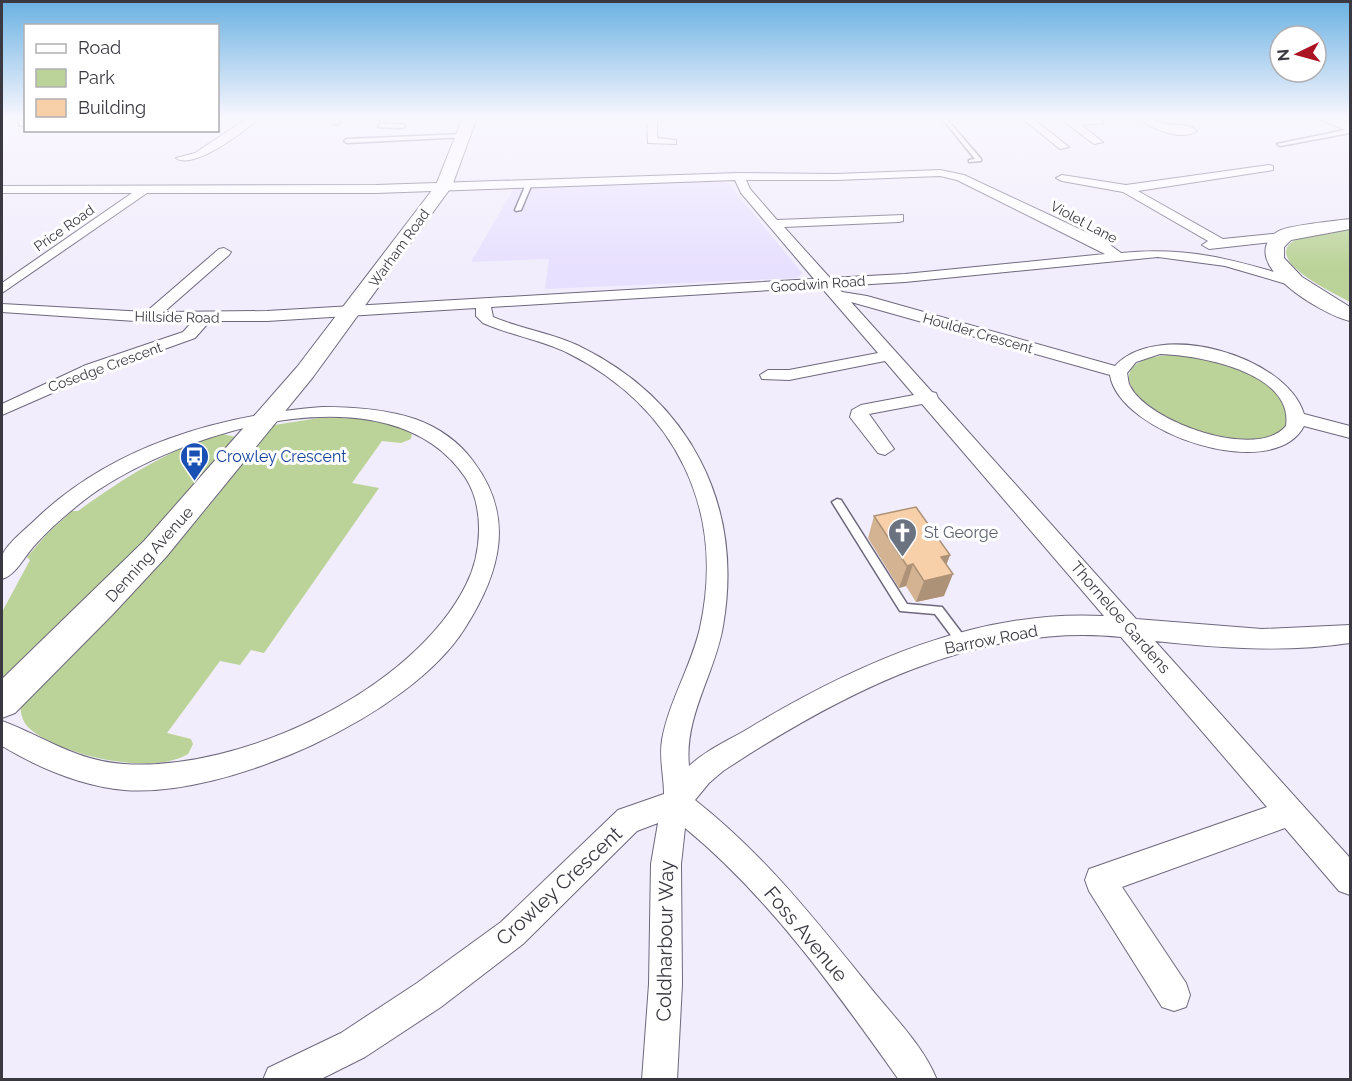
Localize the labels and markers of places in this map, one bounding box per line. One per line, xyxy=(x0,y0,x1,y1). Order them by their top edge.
bus stop icon: Crowley Crescent xyxy=(179,440,211,482)
place label: Crowley Crescent xyxy=(216,447,347,466)
church icon: St George xyxy=(887,516,919,558)
place label: St George xyxy=(924,523,998,542)

